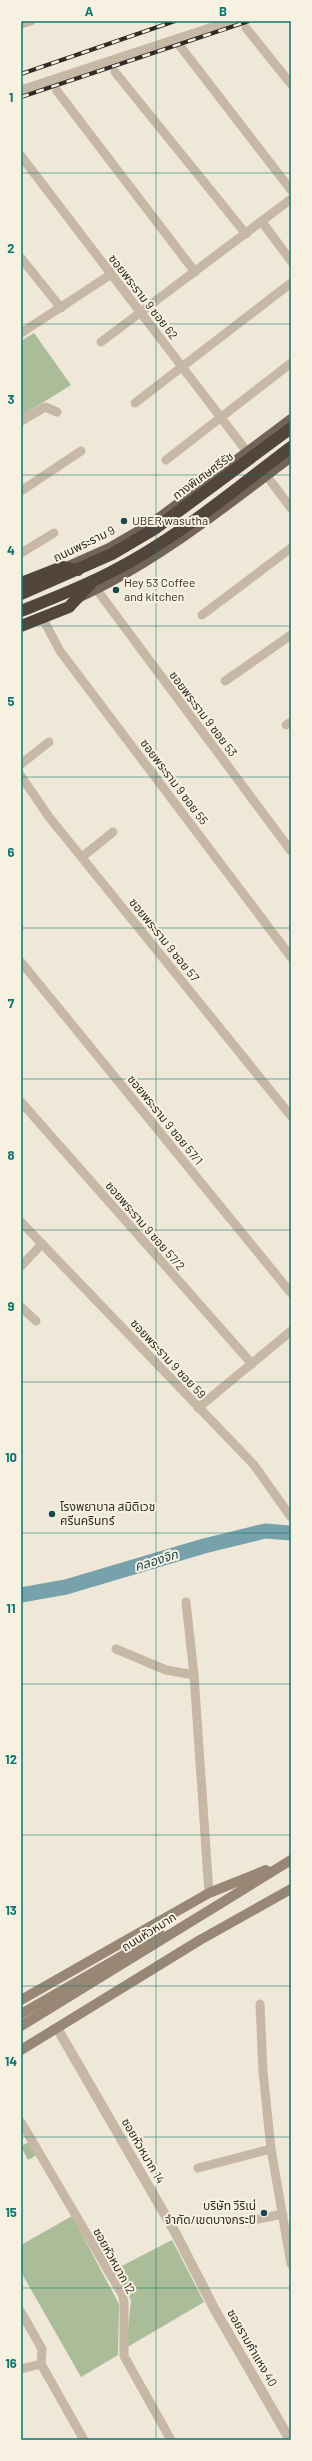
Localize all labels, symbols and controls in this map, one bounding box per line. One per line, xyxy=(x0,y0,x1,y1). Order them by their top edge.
text: A xyxy=(85,3,94,19)
text: B xyxy=(219,3,227,19)
text: 1 xyxy=(9,89,13,105)
text: 2 xyxy=(7,240,15,256)
street label: ซอยพระราม 9 ซอย 62 xyxy=(106,251,181,342)
text: 3 xyxy=(7,391,15,407)
street label: ทางพิเศษศรีรัช xyxy=(169,449,235,502)
place label: UBER wasutha xyxy=(132,513,208,527)
marker: UBER wasutha xyxy=(119,516,129,526)
street label: ถนนพระราม 9 xyxy=(50,522,117,564)
text: 4 xyxy=(7,542,15,558)
place label: Hey 53 Coffee and kitchen xyxy=(124,575,195,603)
marker: Hey 53 Coffee and kitchen xyxy=(111,585,121,595)
street label: ซอยพระราม 9 ซอย 53 xyxy=(167,668,241,759)
text: 5 xyxy=(7,693,15,709)
street label: ซอยพระราม 9 ซอย 55 xyxy=(138,736,212,827)
text: 6 xyxy=(8,844,15,860)
street label: ซอยพระราม 9 ซอย 57 xyxy=(127,895,203,984)
text: 7 xyxy=(8,995,15,1011)
street label: ซอยพระราม 9 ซอย 57/1 xyxy=(125,1072,206,1167)
text: 8 xyxy=(7,1147,15,1163)
street label: ซอยพระราม 9 ซอย 57/2 xyxy=(103,1178,188,1273)
text: 9 xyxy=(8,1298,15,1314)
street label: ซอยพระราม 9 ซอย 59 xyxy=(128,1316,209,1401)
text: 10 xyxy=(5,1449,17,1465)
place label: โรงพยาบาล สมิติเวช ศรีนครินทร์ xyxy=(60,1499,155,1527)
marker: โรงพยาบาล สมิติเวช ศรีนครินทร์ xyxy=(47,1509,57,1519)
water label: คลองจิก xyxy=(132,1545,181,1574)
text: 11 xyxy=(6,1600,16,1616)
text: 12 xyxy=(5,1751,17,1767)
text: 13 xyxy=(5,1902,17,1918)
street label: ถนนหัวหมาก xyxy=(119,1909,178,1953)
text: 14 xyxy=(5,2053,17,2069)
street label: ซอยหัวหมาก 14 xyxy=(119,2115,168,2186)
place label: บริษัท วีริเน่ จำกัด/เขตบางกระปิ xyxy=(165,2198,256,2226)
text: 15 xyxy=(5,2204,17,2220)
marker: บริษัท วีริเน่ จำกัด/เขตบางกระปิ xyxy=(259,2208,269,2218)
street label: ซอยหัวหมาก 12 xyxy=(91,2225,139,2296)
street label: ซอยรามคำแหง 40 xyxy=(225,2306,281,2389)
text: 16 xyxy=(5,2355,17,2371)

